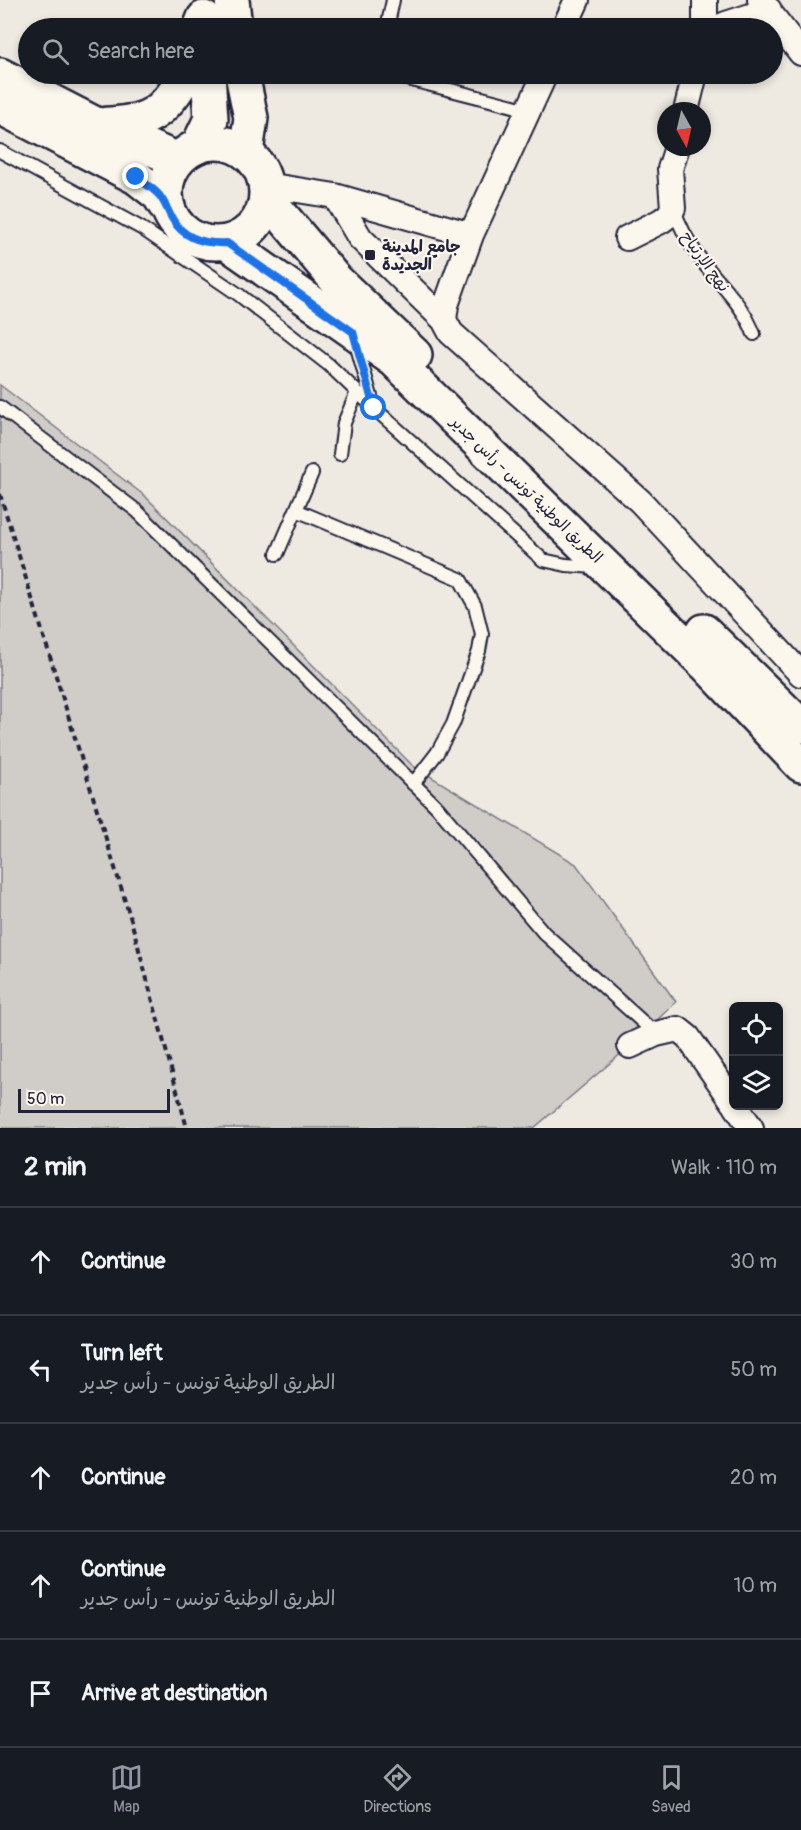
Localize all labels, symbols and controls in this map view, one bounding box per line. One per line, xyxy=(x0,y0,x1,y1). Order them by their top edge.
search box xyxy=(18,18,783,84)
icon: search xyxy=(39,35,72,68)
text: Search here xyxy=(87,37,194,65)
north arrow xyxy=(657,102,711,156)
route end xyxy=(122,163,148,189)
street label: نهج الإرتياح xyxy=(676,227,734,296)
place label: جامع المدينة الجديدة xyxy=(382,237,461,275)
marker: جامع المدينة الجديدة xyxy=(363,248,377,262)
route start xyxy=(360,394,386,420)
street label: الطريق الوطنية تونس - رأس جدير xyxy=(445,410,606,568)
map controls xyxy=(729,1002,783,1110)
button: locate xyxy=(729,1002,783,1056)
button: layers xyxy=(729,1056,783,1110)
scale bar xyxy=(18,1086,170,1114)
text: 50 m xyxy=(27,1089,64,1109)
text: 2 min xyxy=(24,1151,86,1183)
text: Walk · 110 m xyxy=(671,1155,777,1180)
icon: ahead xyxy=(24,1245,57,1278)
text: Continue xyxy=(81,1247,165,1275)
text: 30 m xyxy=(730,1249,777,1274)
text: Turn left xyxy=(81,1339,163,1367)
icon: left xyxy=(24,1353,57,1386)
text: 50 m xyxy=(730,1357,777,1382)
text: الطريق الوطنية تونس - رأس جدير xyxy=(81,1370,335,1395)
icon: ahead xyxy=(24,1461,57,1494)
text: Continue xyxy=(81,1463,165,1491)
text: 20 m xyxy=(730,1465,777,1490)
text: Continue xyxy=(81,1555,165,1583)
icon: ahead xyxy=(24,1569,57,1602)
text: 10 m xyxy=(733,1573,777,1598)
text: الطريق الوطنية تونس - رأس جدير xyxy=(81,1586,335,1611)
icon: arrive xyxy=(24,1677,57,1710)
text: Arrive at destination xyxy=(81,1679,267,1707)
tab: Map xyxy=(110,1761,143,1817)
tab: Directions xyxy=(363,1761,431,1817)
tab: Saved xyxy=(651,1761,691,1817)

